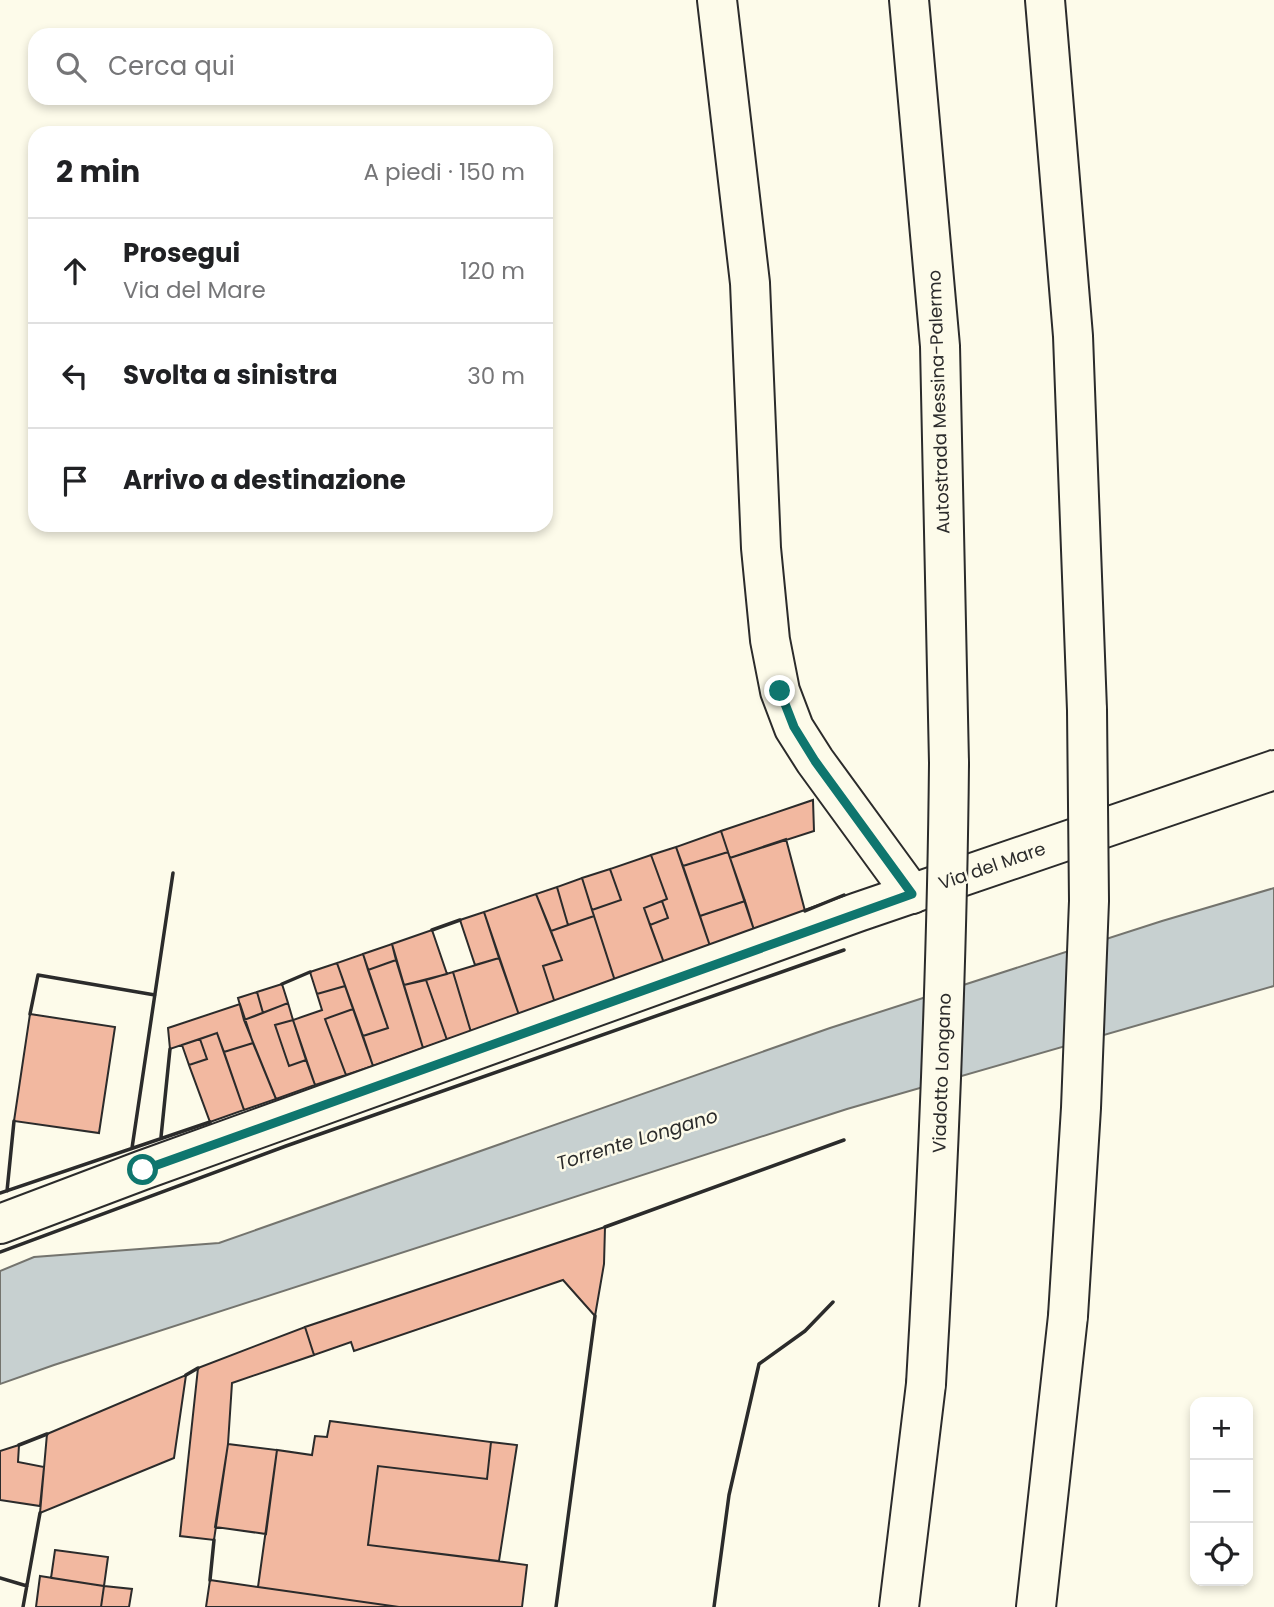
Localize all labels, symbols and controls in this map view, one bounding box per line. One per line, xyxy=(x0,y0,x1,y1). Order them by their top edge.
search box xyxy=(28,28,553,105)
icon: search xyxy=(52,48,90,86)
text: Cerca qui xyxy=(108,48,235,84)
text: 2 min xyxy=(56,150,140,193)
text: A piedi · 150 m xyxy=(363,156,525,188)
text: Prosegui xyxy=(123,235,240,271)
icon: ahead xyxy=(56,252,94,290)
text: 120 m xyxy=(460,255,525,287)
street label: Autostrada Messina-Palermo xyxy=(921,270,956,534)
text: Via del Mare xyxy=(123,274,266,306)
icon: left xyxy=(56,357,94,395)
text: Svolta a sinistra xyxy=(123,357,338,393)
text: 30 m xyxy=(467,360,525,392)
icon: arrive xyxy=(56,462,94,500)
text: Arrivo a destinazione xyxy=(123,462,406,498)
route end xyxy=(764,675,795,706)
street label: Via del Mare xyxy=(935,836,1049,896)
street label: Viadotto Longano xyxy=(926,993,957,1153)
water label: Torrente Longano xyxy=(553,1102,721,1177)
route start xyxy=(127,1154,158,1185)
map controls xyxy=(1190,1397,1253,1586)
button: + xyxy=(1190,1397,1253,1460)
button: − xyxy=(1190,1460,1253,1523)
button: locate xyxy=(1190,1523,1253,1586)

